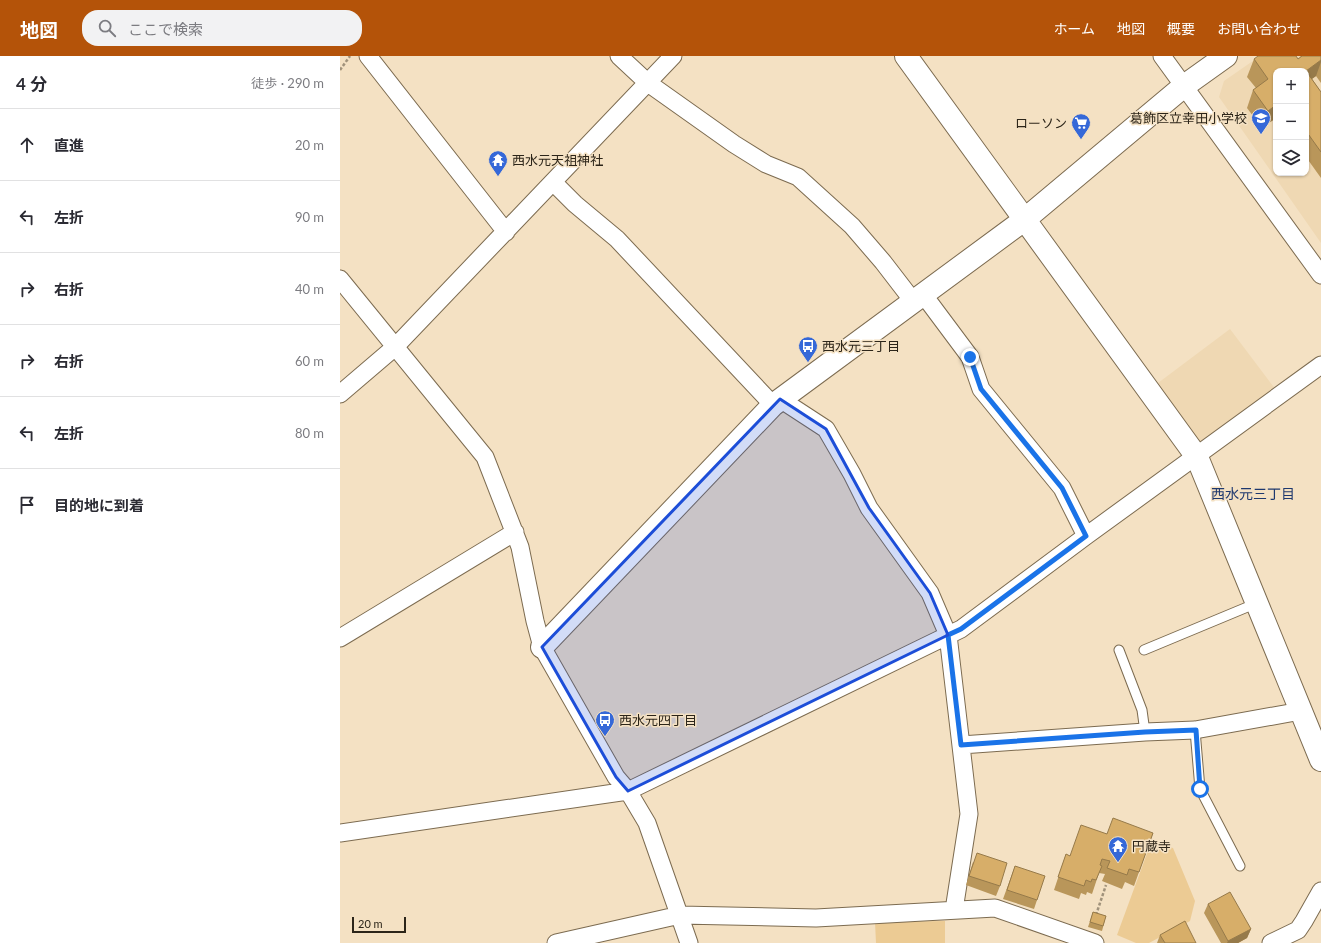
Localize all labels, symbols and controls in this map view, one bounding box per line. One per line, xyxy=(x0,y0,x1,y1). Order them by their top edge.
search box xyxy=(82,10,362,46)
icon: search xyxy=(96,17,118,39)
text: 地図 xyxy=(20,18,58,41)
text: ここで検索 xyxy=(128,20,203,38)
text: ホーム xyxy=(1053,20,1095,37)
text: 地図 xyxy=(1117,20,1145,37)
text: 概要 xyxy=(1167,20,1195,37)
text: お問い合わせ xyxy=(1217,20,1301,37)
map controls xyxy=(1273,68,1309,176)
button: + xyxy=(1273,68,1309,104)
text: 4 分 xyxy=(16,73,47,94)
text: 徒歩 · 290 m xyxy=(251,75,324,91)
button: − xyxy=(1273,104,1309,140)
school or university icon: 葛飾区立幸田小学校 xyxy=(1250,107,1272,135)
place label: 葛飾区立幸田小学校 xyxy=(1130,110,1247,126)
supermarket icon: ローソン xyxy=(1070,112,1092,140)
place label: ローソン xyxy=(1015,115,1067,131)
icon: ahead xyxy=(16,134,38,156)
text: 直進 xyxy=(54,136,84,154)
text: 20 m xyxy=(295,137,324,153)
button: layers xyxy=(1273,140,1309,176)
temple icon: 西水元天祖神社 xyxy=(487,149,509,177)
place label: 西水元天祖神社 xyxy=(512,152,603,168)
icon: left xyxy=(16,206,38,228)
text: 左折 xyxy=(54,208,84,226)
text: 90 m xyxy=(295,209,324,225)
icon: right xyxy=(16,278,38,300)
text: 右折 xyxy=(54,280,84,298)
text: 40 m xyxy=(295,281,324,297)
bus stop icon: 西水元三丁目 xyxy=(797,335,819,363)
place label: 西水元三丁目 xyxy=(822,338,900,354)
route end xyxy=(961,348,979,366)
icon: right xyxy=(16,350,38,372)
text: 右折 xyxy=(54,352,84,370)
text: 60 m xyxy=(295,353,324,369)
icon: left xyxy=(16,422,38,444)
text: 左折 xyxy=(54,424,84,442)
text: 80 m xyxy=(295,425,324,441)
district label: 西水元三丁目 xyxy=(1211,485,1295,502)
icon: arrive xyxy=(16,494,38,516)
text: 目的地に到着 xyxy=(54,496,144,514)
bus stop icon: 西水元四丁目 xyxy=(594,709,616,737)
place label: 西水元四丁目 xyxy=(619,712,697,728)
route start xyxy=(1191,780,1209,798)
temple icon: 円蔵寺 xyxy=(1107,835,1129,863)
place label: 円蔵寺 xyxy=(1132,838,1171,854)
scale bar xyxy=(352,915,406,934)
text: 20 m xyxy=(358,917,383,930)

